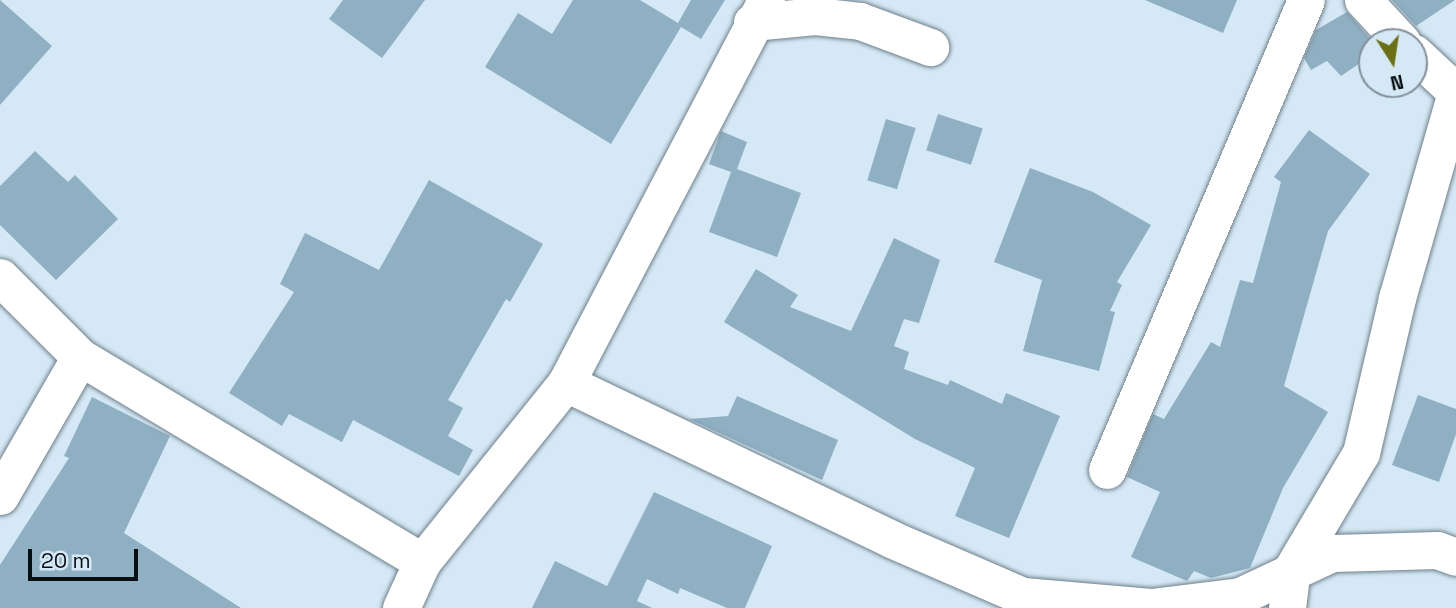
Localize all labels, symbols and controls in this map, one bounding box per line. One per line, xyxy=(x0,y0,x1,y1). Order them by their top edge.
north arrow xyxy=(1358,28,1428,98)
text: N xyxy=(1388,69,1406,96)
scale bar xyxy=(32,534,142,578)
text: 20 m xyxy=(41,547,91,574)

